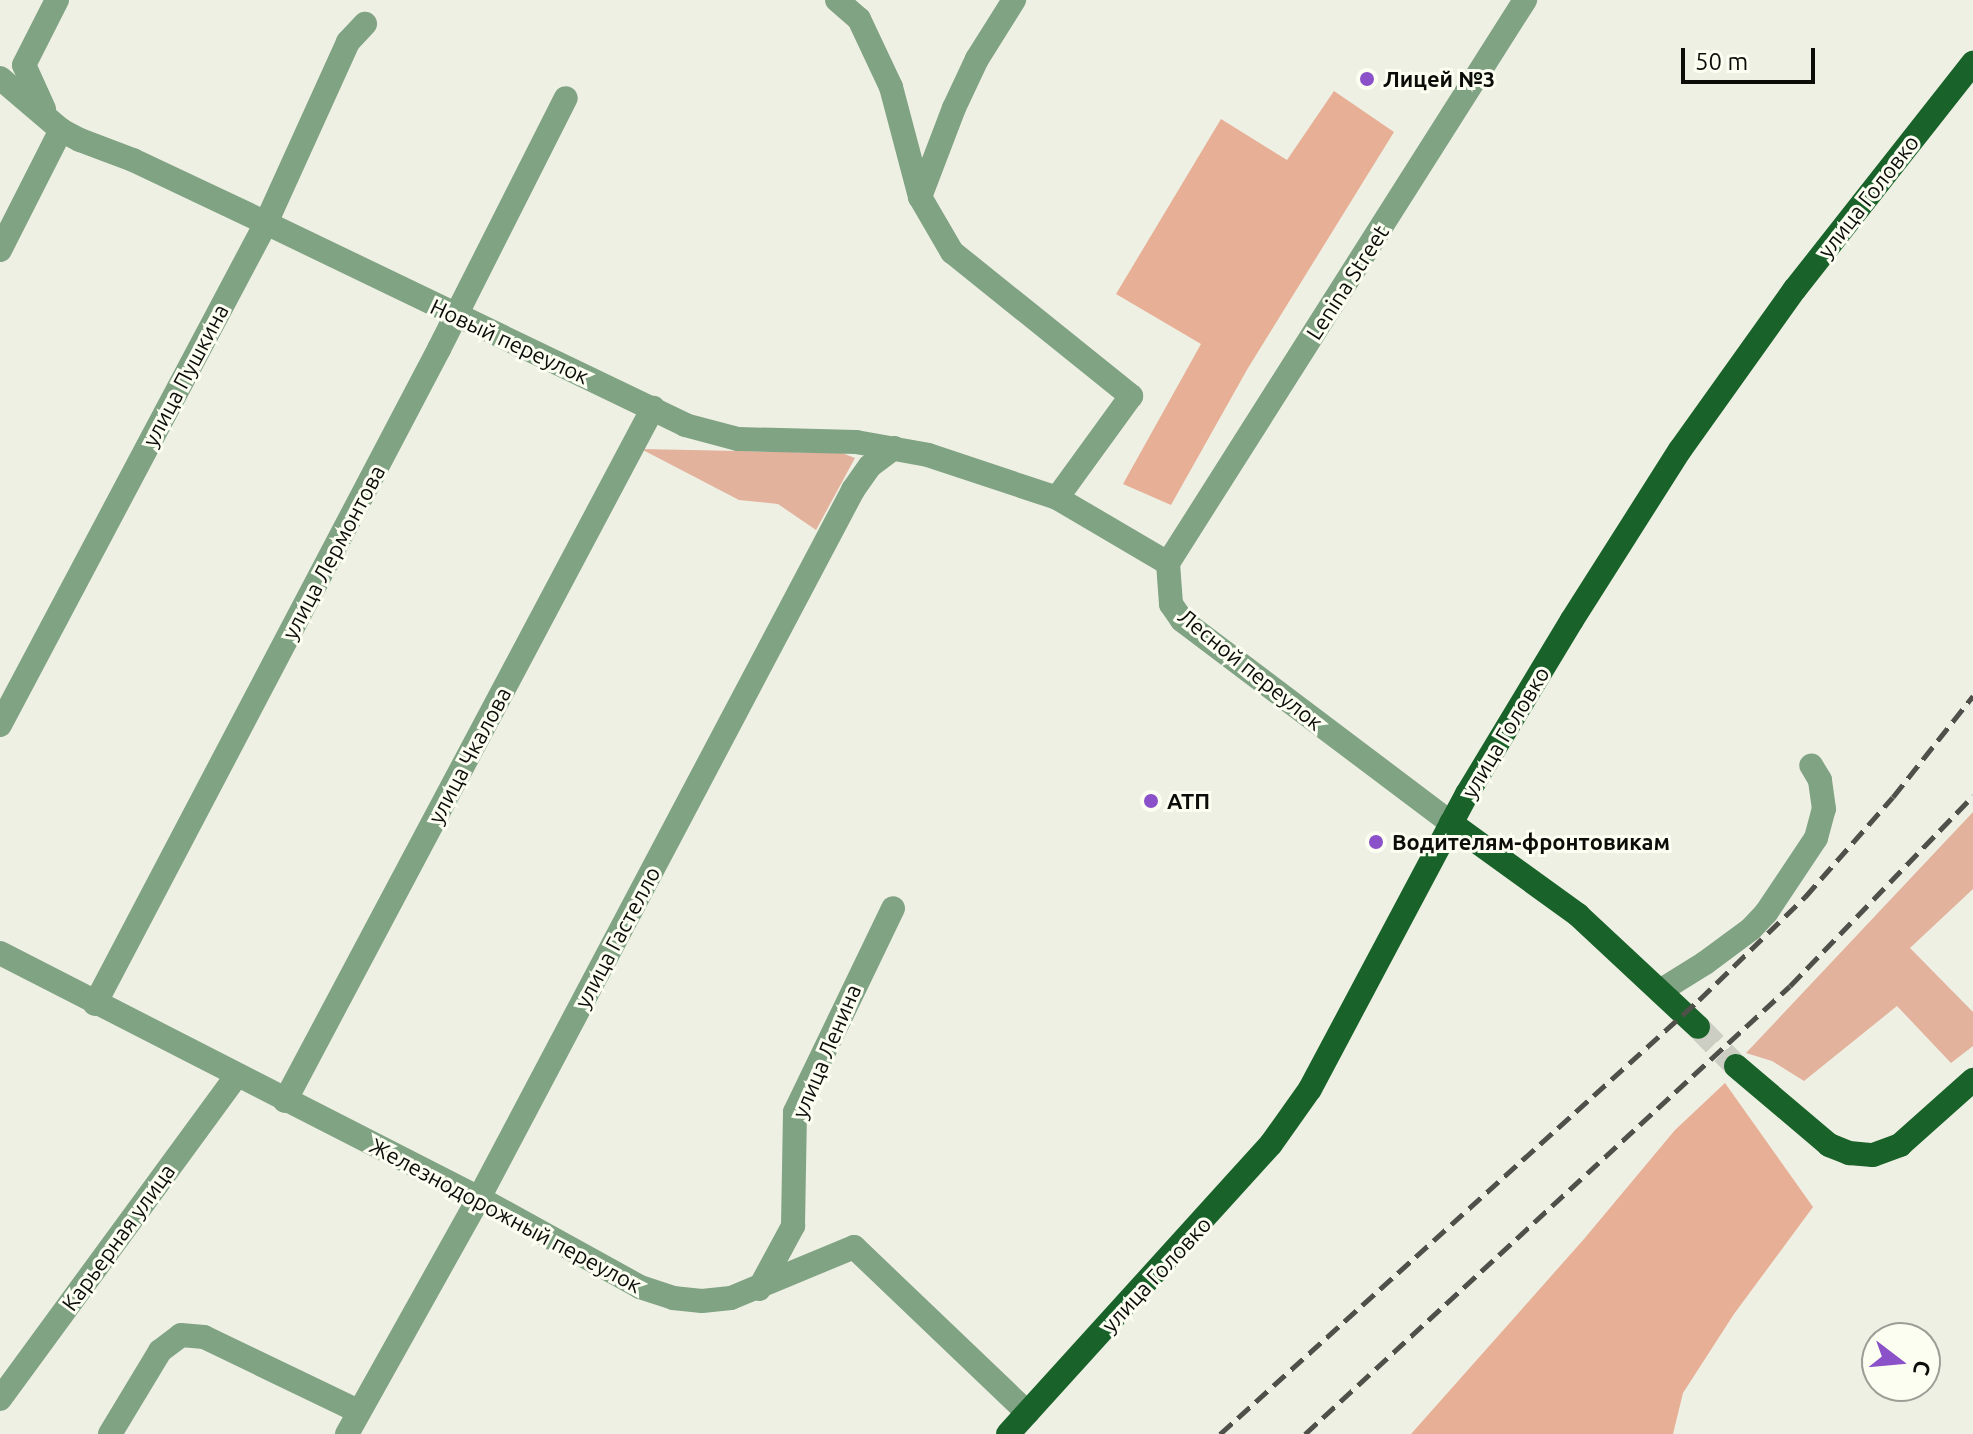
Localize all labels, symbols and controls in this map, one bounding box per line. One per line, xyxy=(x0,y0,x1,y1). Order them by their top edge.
scale bar xyxy=(1685,32,1819,82)
text: 50 m xyxy=(1695,48,1748,75)
place label: Лицей №3 xyxy=(1383,66,1495,92)
marker: Лицей №3 xyxy=(1358,70,1376,88)
street label: улица Головко xyxy=(1812,129,1924,263)
street label: Lenina Street xyxy=(1300,220,1394,344)
street label: Новый переулок xyxy=(427,293,593,389)
street label: улица Пушкина xyxy=(136,299,234,451)
street label: улица Лермонтова xyxy=(276,460,390,644)
street label: Лесной переулок xyxy=(1173,603,1329,735)
street label: улица Головко xyxy=(1455,662,1555,802)
street label: улица Чкалова xyxy=(422,682,516,828)
place label: АТП xyxy=(1167,788,1210,814)
marker: АТП xyxy=(1142,792,1160,810)
place label: Водителям-фронтовикам xyxy=(1392,829,1670,855)
marker: Водителям-фронтовикам xyxy=(1367,833,1385,851)
street label: улица Гастелло xyxy=(569,862,665,1012)
street label: улица Ленина xyxy=(786,980,866,1122)
street label: Железнодорожный переулок xyxy=(366,1132,646,1298)
street label: Карьерная улица xyxy=(56,1158,180,1316)
street label: улица Головко xyxy=(1096,1211,1216,1337)
north arrow xyxy=(1861,1322,1941,1402)
text: С xyxy=(1909,1358,1937,1378)

